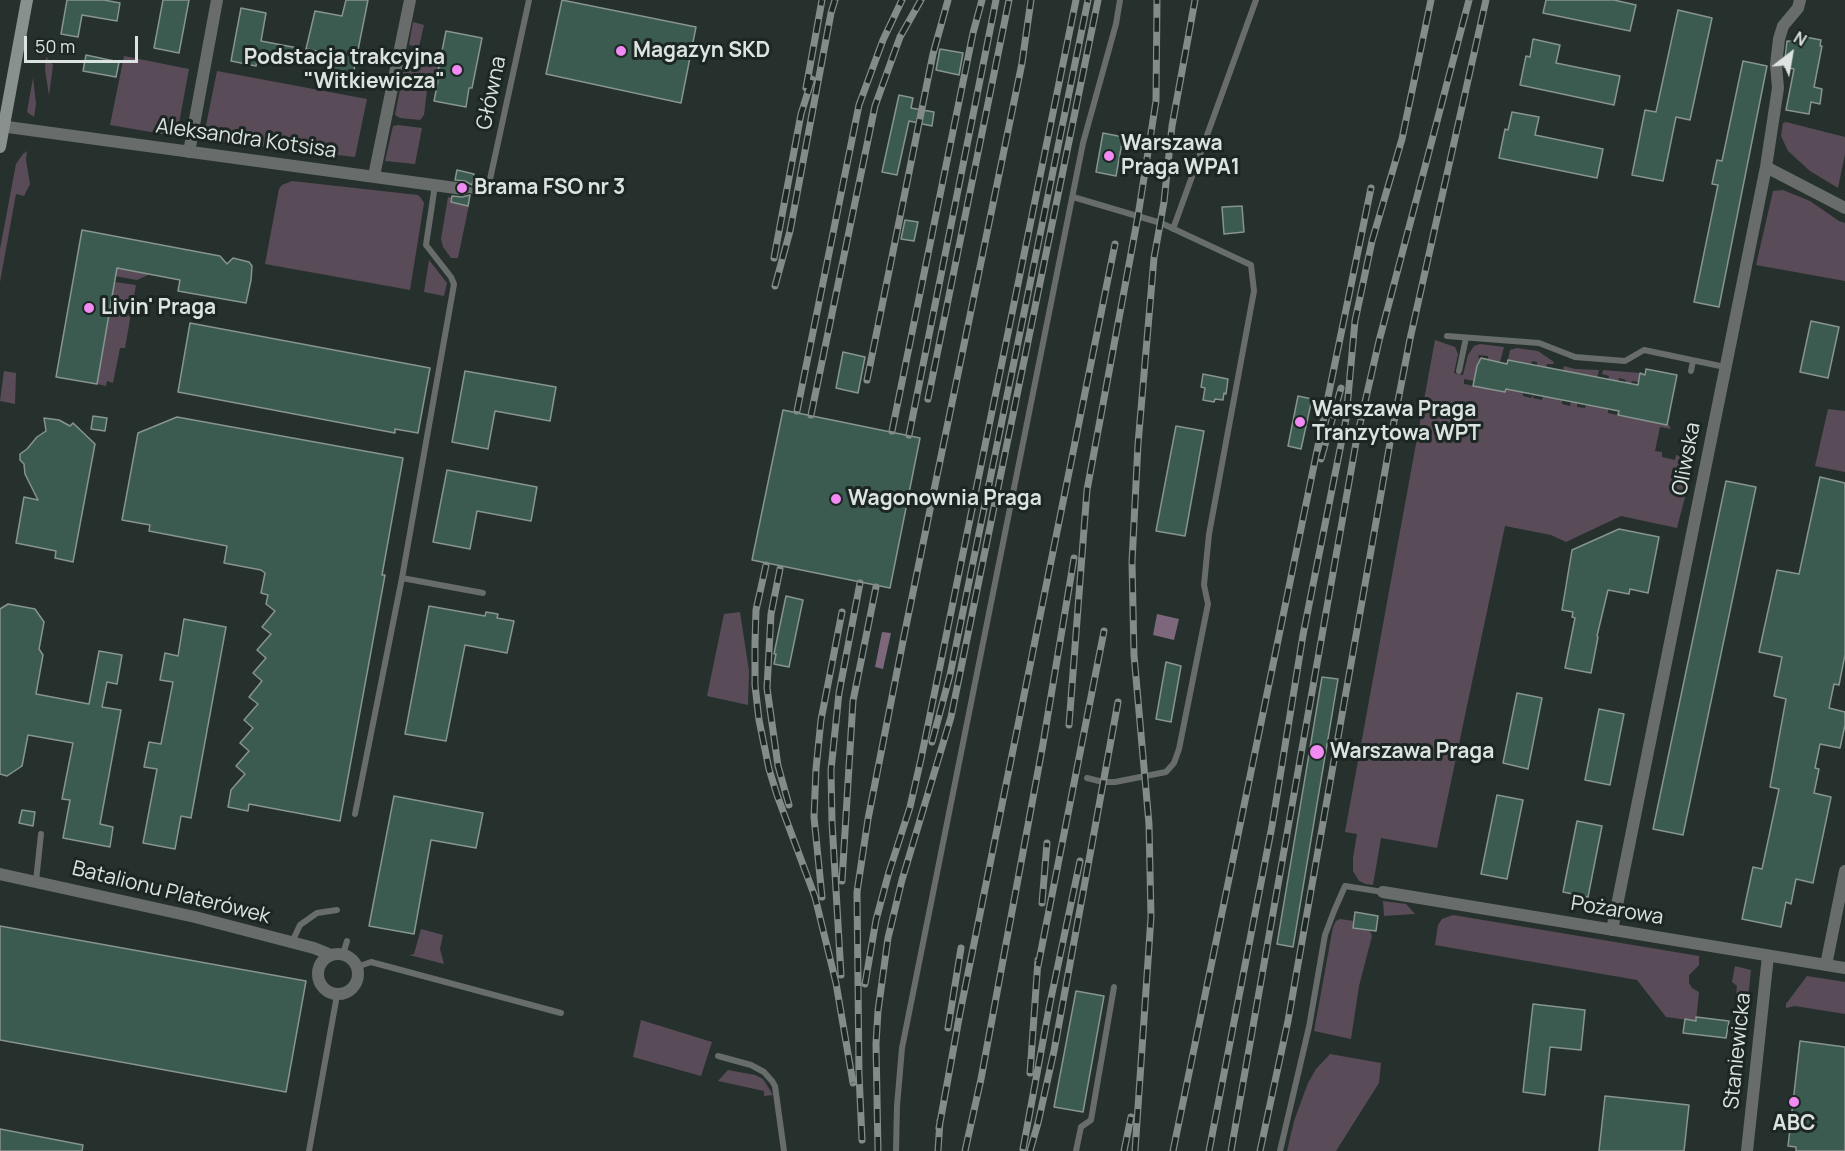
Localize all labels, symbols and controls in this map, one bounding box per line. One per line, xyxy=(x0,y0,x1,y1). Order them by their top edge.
scale bar xyxy=(27,24,141,62)
north arrow xyxy=(1761,24,1821,84)
text: N xyxy=(1790,26,1811,51)
text: 50 m xyxy=(35,34,75,58)
place label: Magazyn SKD xyxy=(633,38,770,64)
marker: Magazyn SKD xyxy=(614,44,628,58)
place label: Podstacja trakcyjna "Witkiewicza" xyxy=(244,45,445,95)
street label: Główna xyxy=(472,54,512,132)
marker: Podstacja trakcyjna "Witkiewicza" xyxy=(450,63,464,77)
street label: Aleksandra Kotsisa xyxy=(154,114,338,164)
place label: Warszawa Praga WPA1 xyxy=(1121,131,1240,181)
marker: Warszawa Praga WPA1 xyxy=(1102,149,1116,163)
place label: Brama FSO nr 3 xyxy=(474,175,625,201)
marker: Brama FSO nr 3 xyxy=(455,181,469,195)
place label: Livin' Praga xyxy=(101,295,216,321)
marker: Livin' Praga xyxy=(82,301,96,315)
place label: Warszawa Praga Tranzytowa WPT xyxy=(1312,397,1481,447)
marker: Warszawa Praga Tranzytowa WPT xyxy=(1293,415,1307,429)
street label: Oliwska xyxy=(1668,420,1706,498)
place label: Wagonownia Praga xyxy=(848,486,1042,512)
marker: Wagonownia Praga xyxy=(829,492,843,506)
place label: Warszawa Praga xyxy=(1330,739,1494,765)
marker: Warszawa Praga xyxy=(1308,743,1326,761)
street label: Batalionu Platerówek xyxy=(69,856,273,930)
street label: Pożarowa xyxy=(1569,891,1665,931)
street label: Staniewicka xyxy=(1719,992,1757,1110)
marker: ABC xyxy=(1787,1095,1801,1109)
place label: ABC xyxy=(1773,1111,1815,1137)

